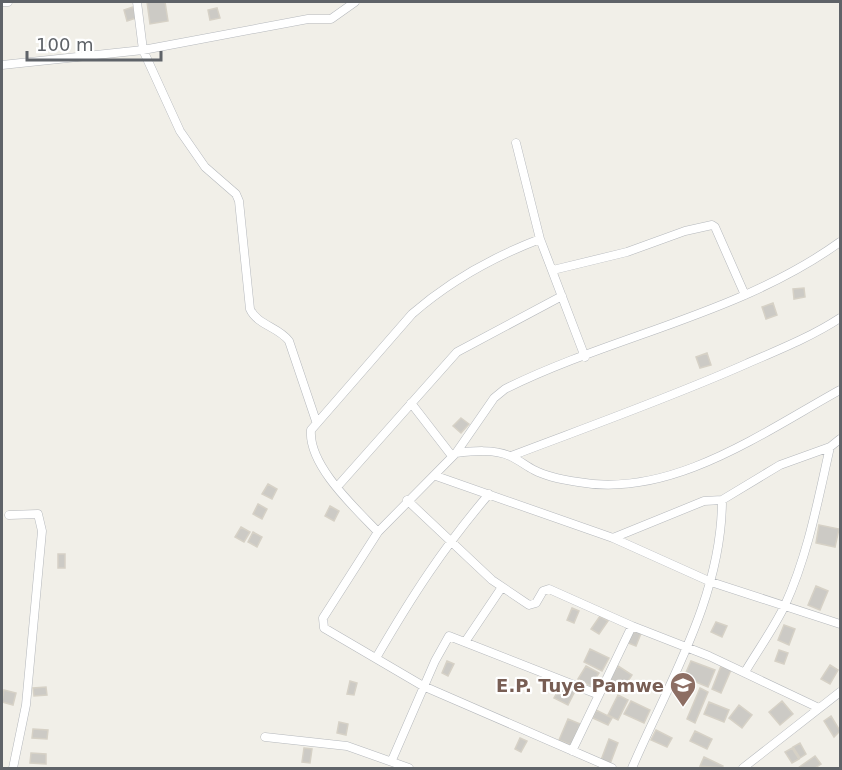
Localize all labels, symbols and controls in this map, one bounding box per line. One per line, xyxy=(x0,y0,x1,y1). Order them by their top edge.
scale bar xyxy=(27,24,160,62)
text: 100 m xyxy=(36,34,94,55)
school or university icon: E.P. Tuye Pamwe xyxy=(668,670,698,708)
place label: E.P. Tuye Pamwe xyxy=(496,675,664,696)

